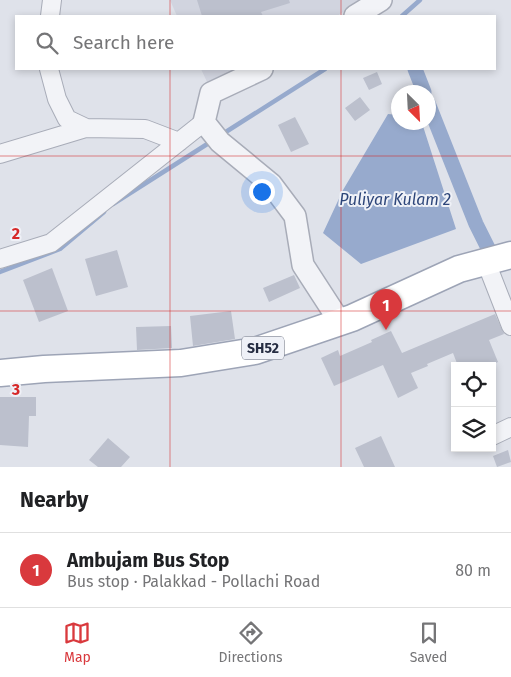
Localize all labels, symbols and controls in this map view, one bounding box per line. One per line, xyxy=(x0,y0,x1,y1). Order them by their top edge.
search box xyxy=(15,15,496,70)
icon: search xyxy=(33,29,61,57)
text: Search here xyxy=(73,31,174,54)
north arrow xyxy=(391,85,436,130)
your location xyxy=(249,179,275,205)
water label: Puliyar Kulam 2 xyxy=(339,190,451,209)
text: 2 xyxy=(12,224,20,243)
pin: 1 xyxy=(370,289,402,330)
road number: SH52 xyxy=(242,336,284,359)
map controls xyxy=(451,362,496,452)
button: locate xyxy=(451,362,496,407)
text: 3 xyxy=(11,380,20,399)
button: layers xyxy=(451,407,496,452)
text: Nearby xyxy=(20,487,88,513)
text: Ambujam Bus Stop xyxy=(67,549,229,572)
text: 1 xyxy=(32,561,40,580)
text: 80 m xyxy=(455,561,491,580)
text: Bus stop · Palakkad - Pollachi Road xyxy=(67,572,320,591)
tab: Map xyxy=(63,619,91,666)
tab: Directions xyxy=(218,619,283,666)
tab: Saved xyxy=(410,619,448,666)

